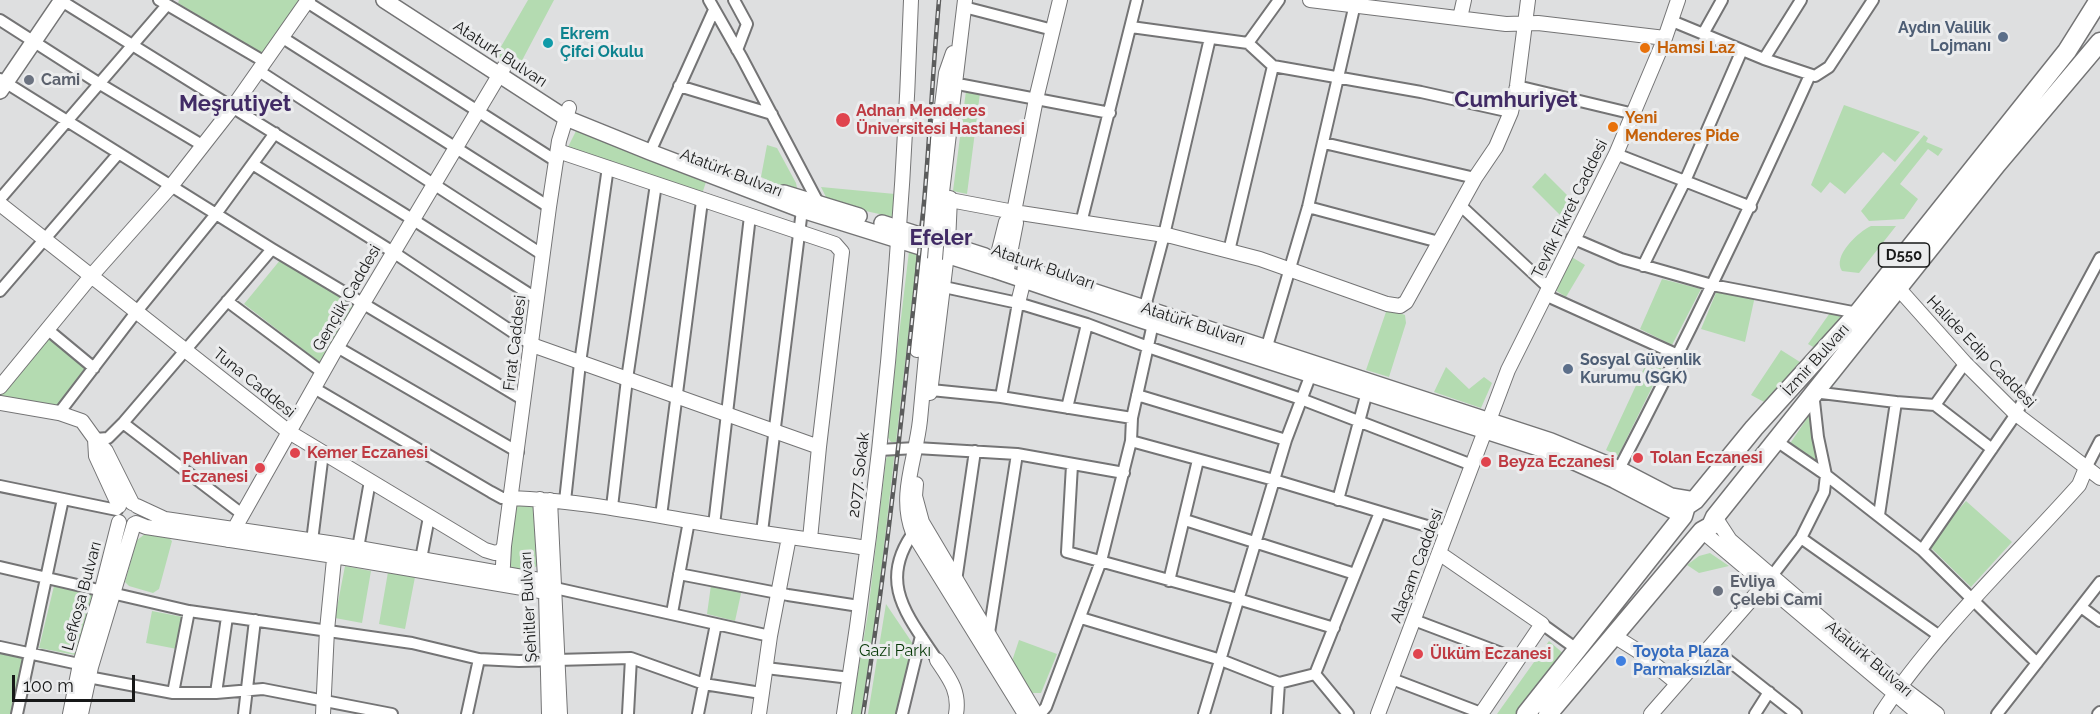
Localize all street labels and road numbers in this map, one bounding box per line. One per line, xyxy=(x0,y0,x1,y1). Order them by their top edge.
street label: Ataturk Bulvarı xyxy=(450,17,550,91)
street label: Tevfik Fikret Caddesi xyxy=(1528,136,1612,282)
street label: Atatürk Bulvarı xyxy=(677,145,785,201)
street label: Ataturk Bulvarı xyxy=(989,240,1097,294)
street label: Gençlik Caddesi xyxy=(309,241,385,355)
road number: D550 xyxy=(1878,243,1930,267)
street label: Halide Edip Caddesi xyxy=(1922,292,2040,412)
street label: Fırat Caddesi xyxy=(500,294,530,392)
street label: Atatürk Bulvarı xyxy=(1139,298,1247,350)
street label: İzmir Bulvarı xyxy=(1779,320,1853,400)
street label: Tuna Caddesi xyxy=(209,344,299,422)
street label: 2077. Sokak xyxy=(844,431,874,519)
street label: Alaçam Caddesi xyxy=(1386,506,1448,626)
street label: Lefkoşa Bulvarı xyxy=(58,539,106,653)
street label: Şehitler Bulvarı xyxy=(517,551,541,663)
street label: Atatürk Bulvarı xyxy=(1821,617,1917,701)

